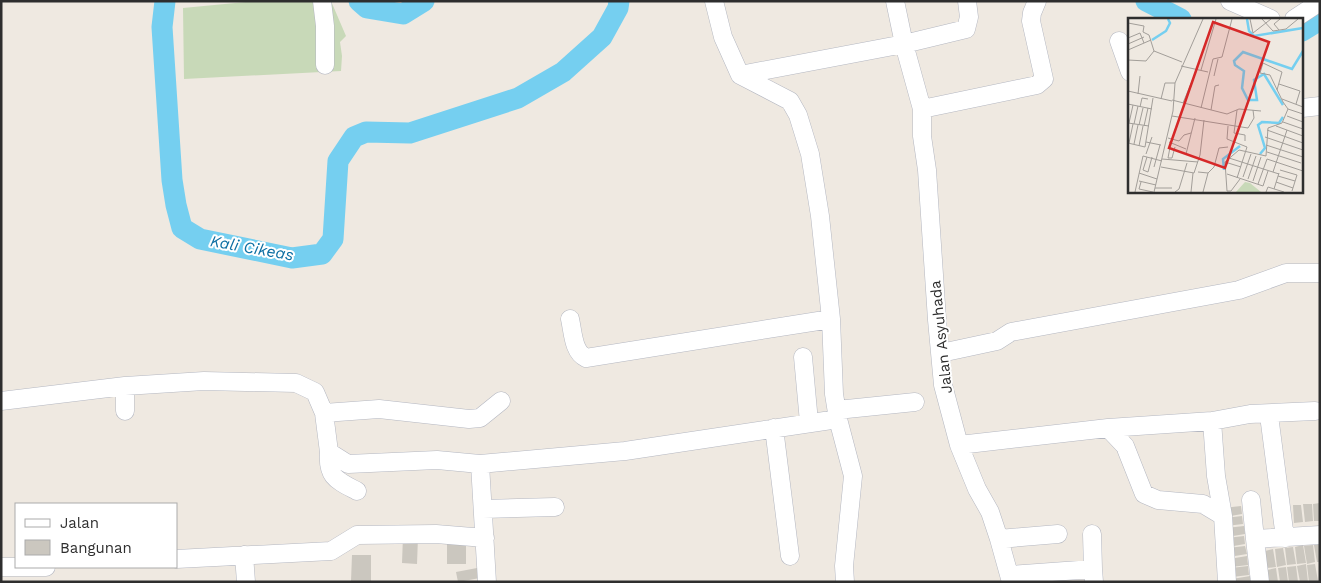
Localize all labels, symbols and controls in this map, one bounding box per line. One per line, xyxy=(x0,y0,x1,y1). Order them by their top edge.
inset map xyxy=(1128,18,1304,192)
water label: Kali Cikeas xyxy=(209,231,295,265)
street label: Jalan Asyuhada xyxy=(926,279,956,394)
legend xyxy=(15,503,178,568)
text: Jalan xyxy=(60,514,99,532)
text: Bangunan xyxy=(60,539,132,557)

